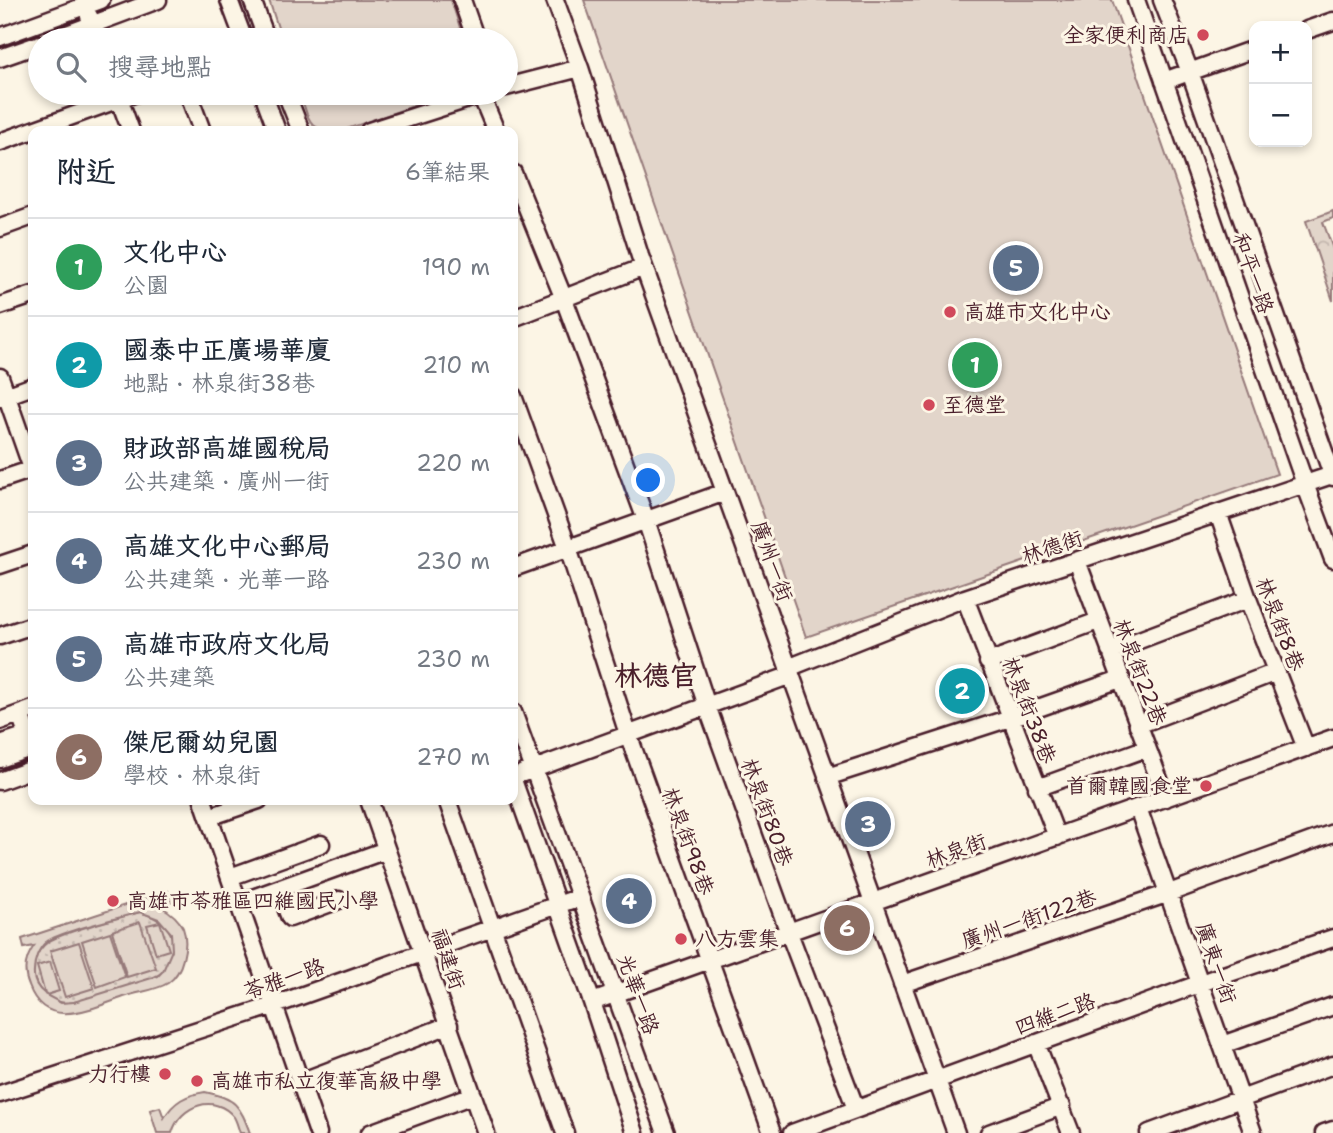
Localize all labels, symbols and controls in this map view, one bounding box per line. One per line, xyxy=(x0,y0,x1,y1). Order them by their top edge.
place label: 全家便利商店 xyxy=(1063,21,1189,49)
map controls xyxy=(1249,21,1312,147)
button: + xyxy=(1249,21,1312,84)
marker: 全家便利商店 xyxy=(1195,27,1211,43)
search box xyxy=(28,28,518,105)
icon: search xyxy=(52,48,90,86)
text: 搜尋地點 xyxy=(108,49,212,84)
button: − xyxy=(1249,84,1312,147)
text: 附近 xyxy=(56,151,116,192)
text: 6筆結果 xyxy=(405,157,490,187)
street label: 和平一路 xyxy=(1226,229,1280,317)
text: 文化中心 xyxy=(123,234,227,269)
pin: 5 xyxy=(993,242,1039,294)
text: 1 xyxy=(74,252,84,282)
text: 190 m xyxy=(422,252,490,282)
text: 公園 xyxy=(123,270,169,300)
place label: 高雄市文化中心 xyxy=(964,298,1111,326)
marker: 高雄市文化中心 xyxy=(942,304,958,320)
text: 國泰中正廣場華廈 xyxy=(123,332,331,367)
pin: 1 xyxy=(952,339,998,391)
text: 2 xyxy=(71,350,87,380)
text: 210 m xyxy=(422,350,490,380)
text: 地點 · 林泉街38巷 xyxy=(123,368,315,398)
place label: 至德堂 xyxy=(943,391,1006,419)
marker: 至德堂 xyxy=(921,397,937,413)
text: 財政部高雄國稅局 xyxy=(123,430,331,465)
text: 3 xyxy=(71,448,87,478)
text: 220 m xyxy=(416,448,490,478)
your location xyxy=(631,463,665,497)
text: 公共建築 · 廣州一街 xyxy=(123,466,329,496)
street label: 廣州一街 xyxy=(744,517,800,605)
street label: 林德街 xyxy=(1018,524,1086,570)
text: 高雄文化中心郵局 xyxy=(123,528,331,563)
text: 4 xyxy=(71,546,87,576)
text: 230 m xyxy=(416,546,490,576)
text: 公共建築 · 光華一路 xyxy=(123,564,329,594)
street label: 林泉街8巷 xyxy=(1249,573,1311,675)
street label: 林泉街22巷 xyxy=(1107,615,1173,729)
text: 高雄市政府文化局 xyxy=(123,626,331,661)
text: 5 xyxy=(72,644,86,674)
text: 230 m xyxy=(416,644,490,674)
street label: 林泉街38巷 xyxy=(996,652,1062,768)
district label: 林德官 xyxy=(614,656,698,694)
text: 公共建築 xyxy=(123,662,215,692)
pin: 2 xyxy=(939,665,985,717)
text: 傑尼爾幼兒園 xyxy=(123,724,279,759)
text: 6 xyxy=(71,742,87,772)
text: 270 m xyxy=(416,742,490,772)
street label: 林泉街80巷 xyxy=(735,754,799,870)
text: 學校 · 林泉街 xyxy=(123,760,260,790)
place label: 首爾韓國食堂 xyxy=(1066,772,1192,800)
marker: 首爾韓國食堂 xyxy=(1198,778,1214,794)
street label: 林泉街98巷 xyxy=(656,783,720,899)
pin: 3 xyxy=(845,798,891,850)
street label: 林泉街 xyxy=(922,827,990,875)
pin: 4 xyxy=(606,875,652,927)
street label: 廣州一街122巷 xyxy=(958,883,1100,955)
place label: 高雄市苓雅區四維國民小學 xyxy=(127,887,379,915)
marker: 高雄市苓雅區四維國民小學 xyxy=(105,893,121,909)
pin: 6 xyxy=(824,902,870,954)
street label: 廣東一街 xyxy=(1189,919,1243,1007)
street label: 福建街 xyxy=(425,925,471,993)
place label: 八方雲集 xyxy=(695,925,779,953)
marker: 八方雲集 xyxy=(673,931,689,947)
street label: 光華一路 xyxy=(610,950,666,1038)
street label: 苓雅一路 xyxy=(240,952,328,1006)
street label: 四維二路 xyxy=(1011,986,1099,1042)
place label: 力行樓 xyxy=(88,1060,151,1088)
marker: 力行樓 xyxy=(157,1066,173,1082)
place label: 高雄市私立復華高級中學 xyxy=(211,1067,442,1095)
marker: 高雄市私立復華高級中學 xyxy=(189,1073,205,1089)

